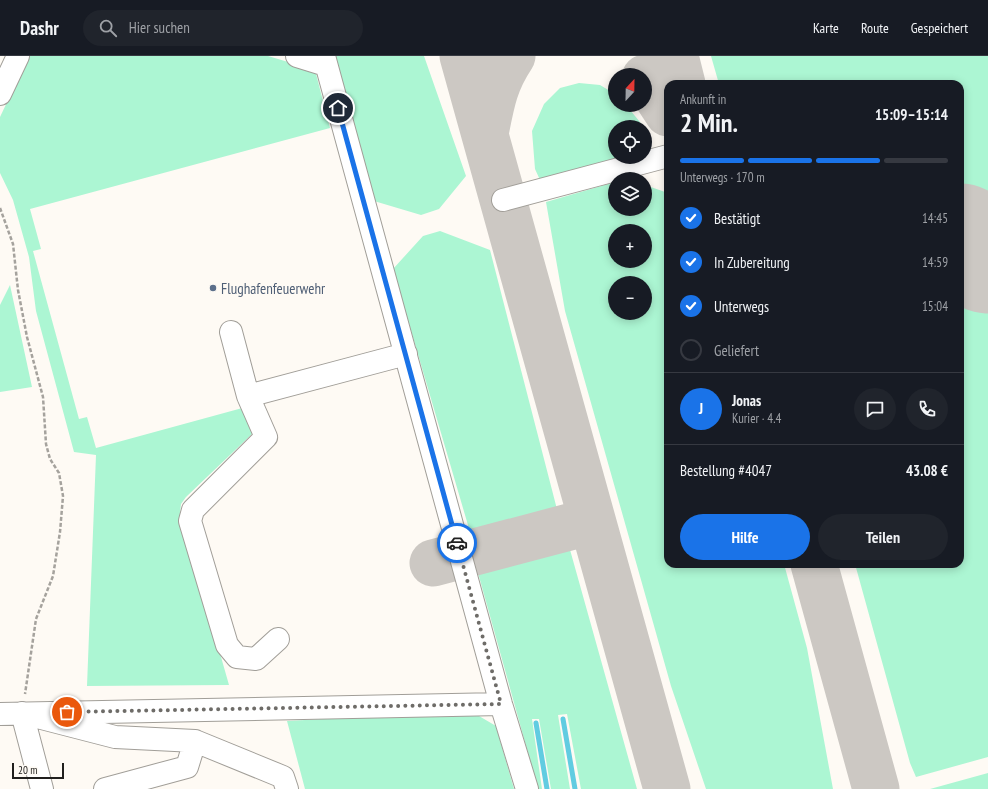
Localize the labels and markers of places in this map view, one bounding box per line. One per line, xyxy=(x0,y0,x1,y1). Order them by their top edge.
pin xyxy=(321,91,355,125)
place label: Flughafenfeuerwehr xyxy=(221,279,326,298)
marker: Flughafenfeuerwehr xyxy=(208,283,218,293)
pin xyxy=(50,695,84,729)

